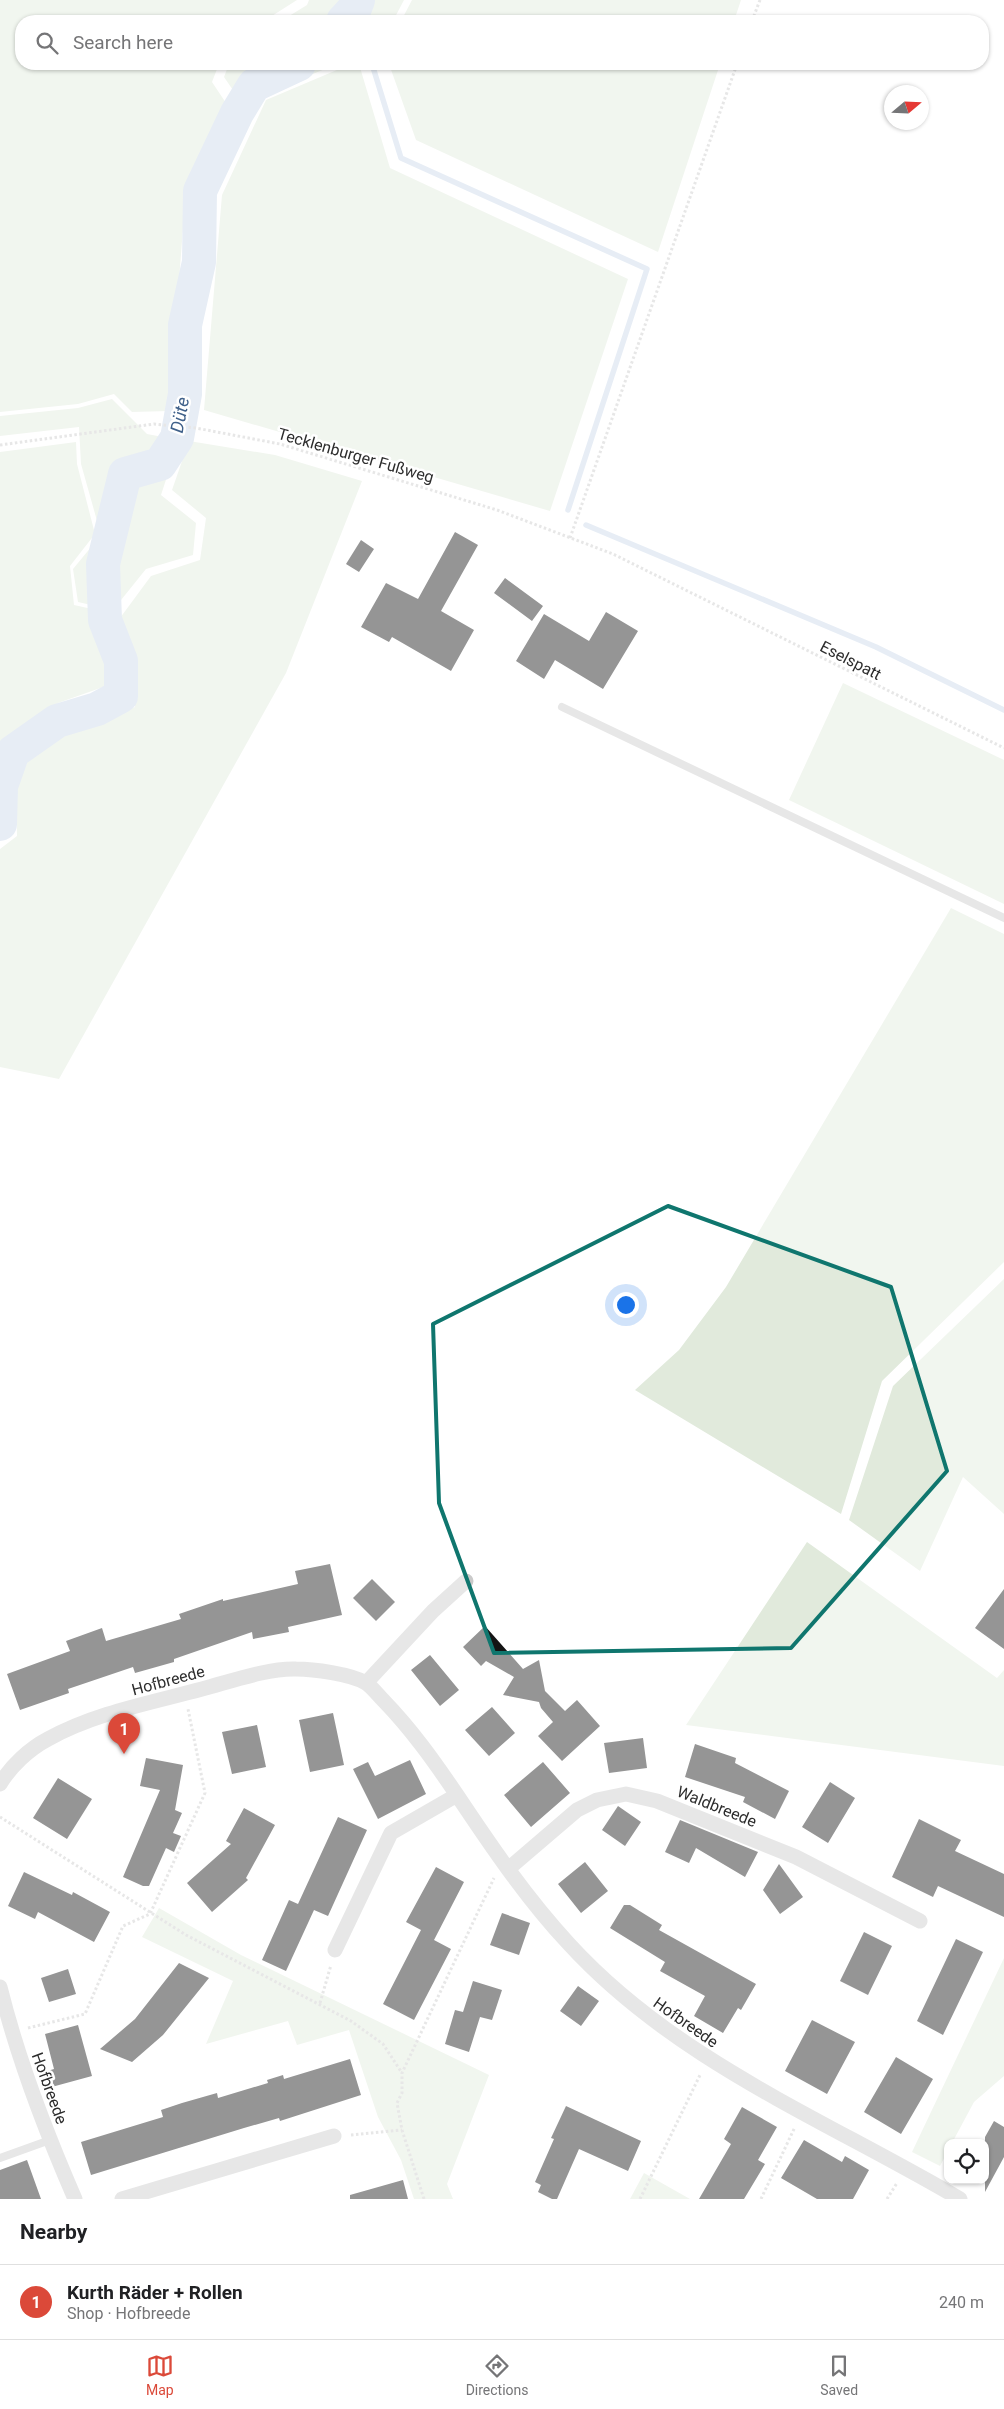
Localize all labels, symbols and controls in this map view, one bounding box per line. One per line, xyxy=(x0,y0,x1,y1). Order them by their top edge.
search box xyxy=(15,15,989,70)
icon: search xyxy=(33,29,61,57)
text: Search here xyxy=(73,31,173,54)
north arrow xyxy=(884,85,929,130)
water label: Düte xyxy=(166,395,193,435)
street label: Tecklenburger Fußweg xyxy=(276,424,436,487)
street label: Eselspatt xyxy=(817,637,885,684)
your location xyxy=(613,1292,639,1318)
street label: Hofbreede xyxy=(130,1662,207,1699)
pin: 1 xyxy=(108,1713,140,1754)
street label: Waldbreede xyxy=(674,1782,759,1831)
street label: Hofbreede xyxy=(650,1993,722,2052)
street label: Hofbreede xyxy=(28,2050,71,2127)
map controls xyxy=(944,2139,989,2184)
button: locate xyxy=(944,2139,989,2184)
text: Nearby xyxy=(20,2220,87,2244)
text: Kurth Räder + Rollen xyxy=(67,2281,243,2304)
text: 1 xyxy=(31,2293,41,2312)
text: 240 m xyxy=(939,2293,984,2312)
text: Shop · Hofbreede xyxy=(67,2304,190,2323)
tab: Map xyxy=(146,2352,174,2398)
tab: Directions xyxy=(466,2352,529,2398)
tab: Saved xyxy=(820,2352,858,2398)

